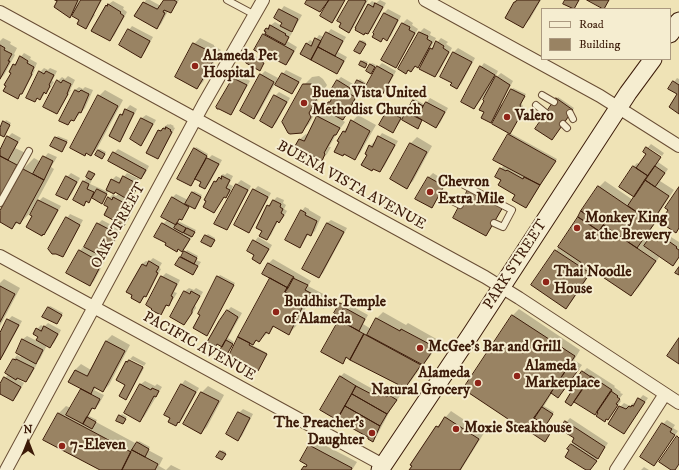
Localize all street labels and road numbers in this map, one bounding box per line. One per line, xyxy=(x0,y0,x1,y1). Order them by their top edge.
street label: BUENA VISTA AVENUE xyxy=(273,138,429,234)
street label: OAK STREET xyxy=(88,180,150,272)
street label: PARK STREET xyxy=(480,217,552,313)
street label: PACIFIC AVENUE xyxy=(139,309,259,385)

